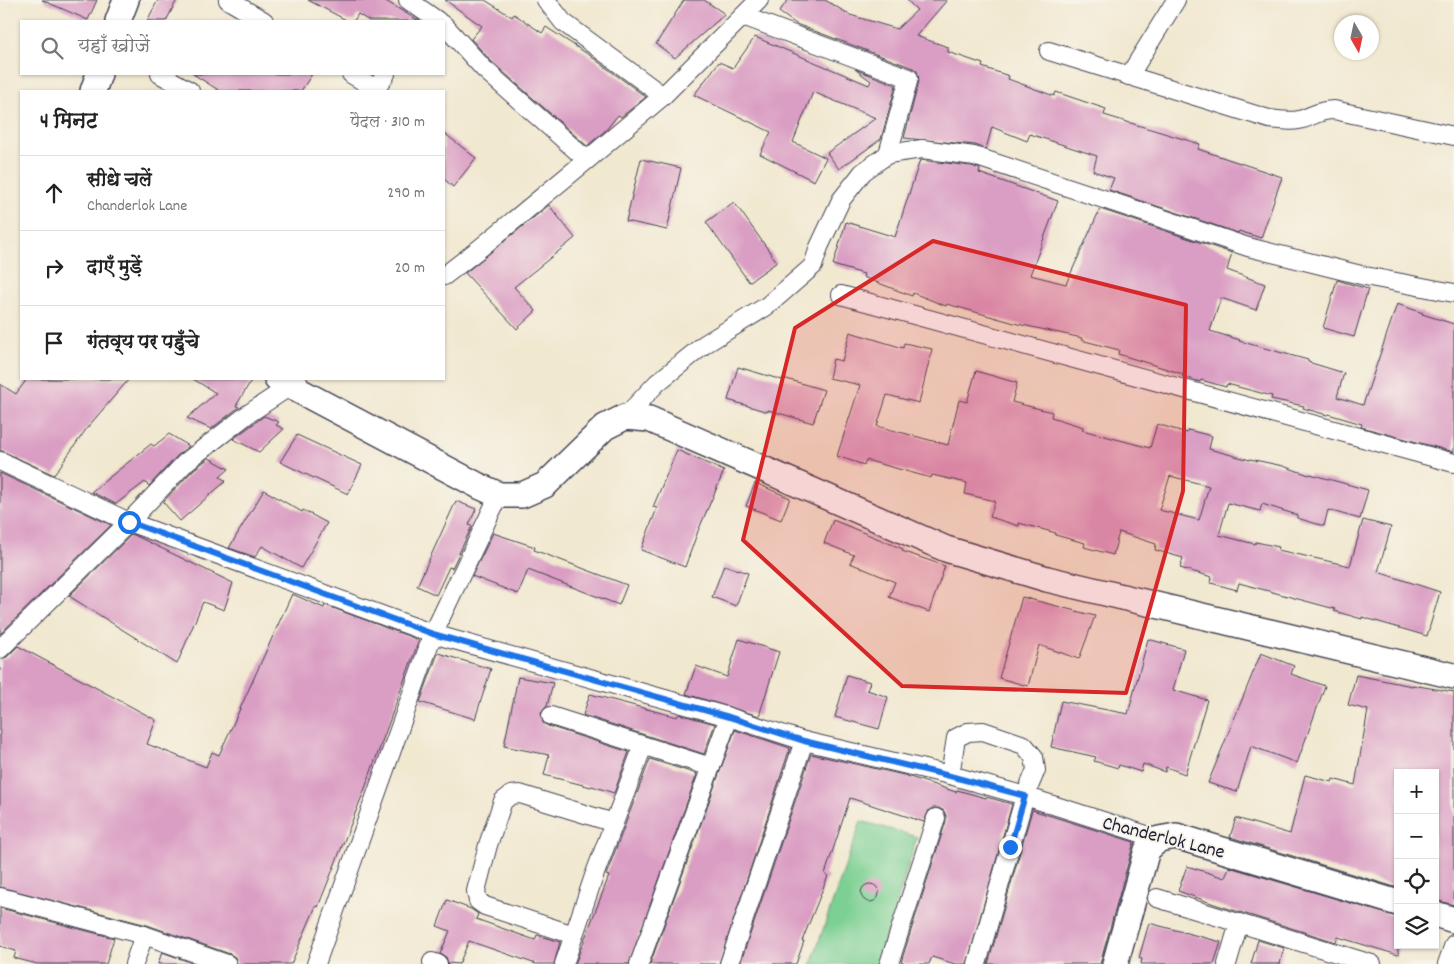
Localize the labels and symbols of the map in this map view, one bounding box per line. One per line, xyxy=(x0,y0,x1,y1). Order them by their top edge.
north arrow xyxy=(1334,15,1379,60)
route start xyxy=(118,511,141,534)
street label: Chanderlok Lane xyxy=(1099,810,1228,868)
route end xyxy=(999,836,1022,859)

